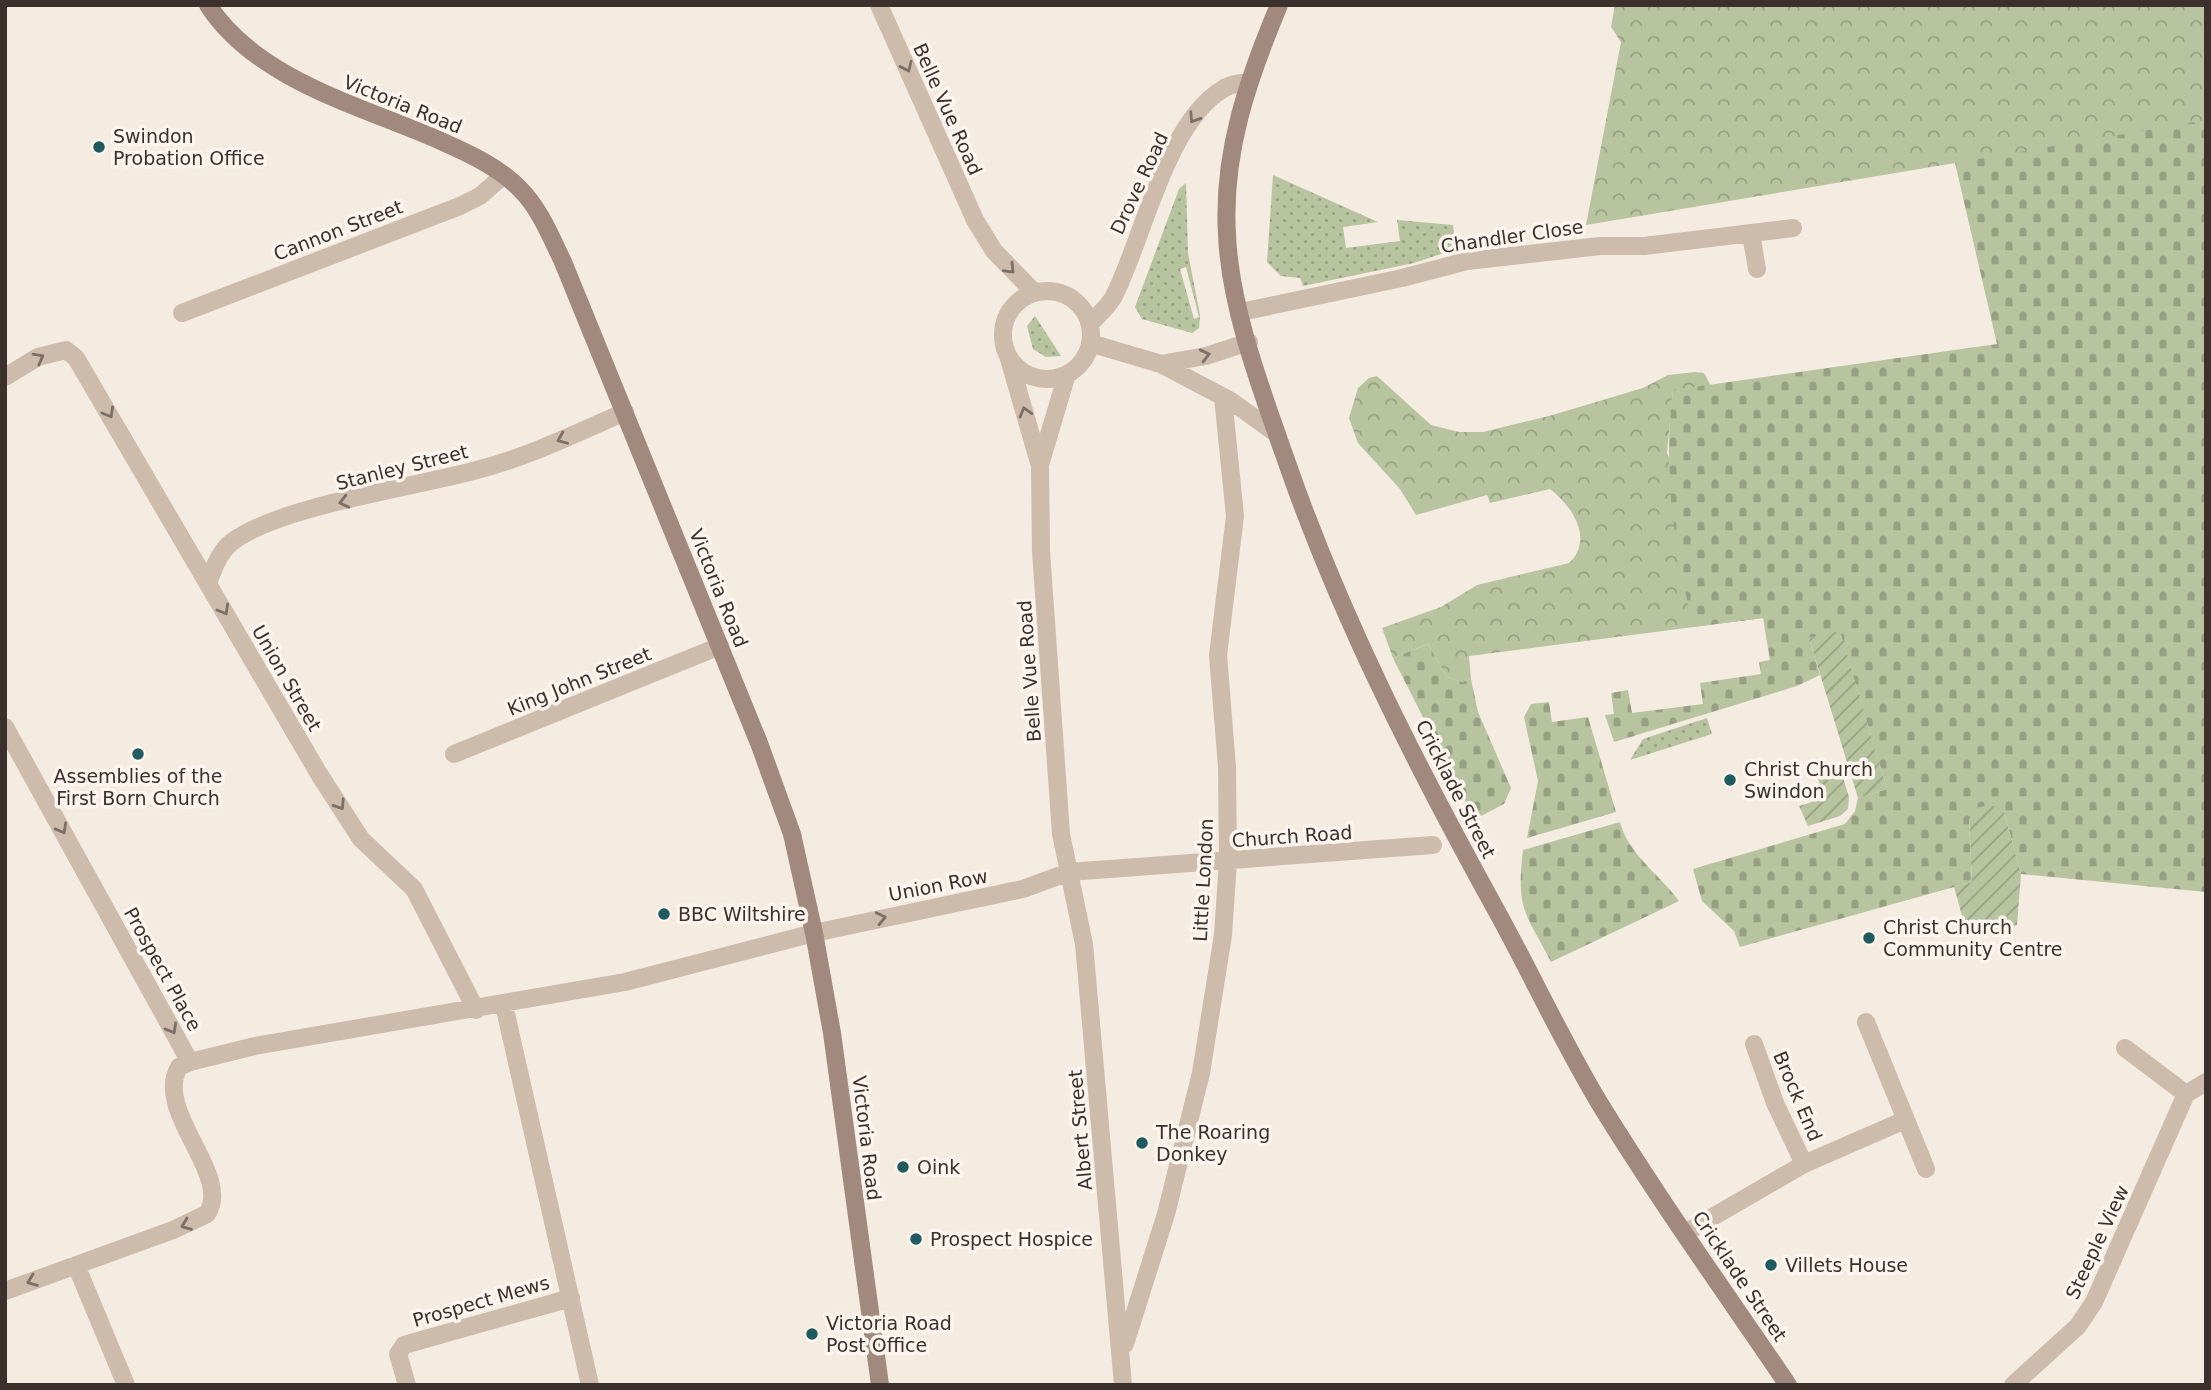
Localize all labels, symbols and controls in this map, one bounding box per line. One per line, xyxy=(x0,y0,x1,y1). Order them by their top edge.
street label: Belle Vue Road xyxy=(909,40,987,178)
one-way arrow xyxy=(899,60,913,72)
street label: Victoria Road xyxy=(341,70,465,138)
one-way arrow xyxy=(1190,110,1203,123)
place label: Swindon Probation Office xyxy=(113,125,265,169)
street label: Drove Road xyxy=(1106,128,1172,238)
marker: Swindon Probation Office xyxy=(91,139,107,155)
street label: Cannon Street xyxy=(270,195,406,265)
street label: Chandler Close xyxy=(1439,215,1585,257)
one-way arrow xyxy=(1002,260,1015,273)
one-way arrow xyxy=(1199,349,1211,363)
one-way arrow xyxy=(32,353,44,367)
one-way arrow xyxy=(101,406,114,419)
one-way arrow xyxy=(1018,406,1033,418)
one-way arrow xyxy=(557,431,570,445)
street label: Stanley Street xyxy=(334,440,470,494)
one-way arrow xyxy=(338,494,350,508)
street label: Victoria Road xyxy=(685,526,753,650)
street label: Belle Vue Road xyxy=(1013,599,1045,743)
one-way arrow xyxy=(215,602,228,615)
street label: Union Street xyxy=(248,621,326,735)
street label: King John Street xyxy=(504,642,654,720)
street label: Cricklade Street xyxy=(1412,716,1500,862)
marker: Assemblies of the First Born Church xyxy=(130,746,146,762)
place label: Christ Church Swindon xyxy=(1744,758,1873,802)
place label: Assemblies of the First Born Church xyxy=(54,765,222,809)
marker: Christ Church Swindon xyxy=(1722,772,1738,788)
one-way arrow xyxy=(331,798,344,811)
street label: Little London xyxy=(1189,818,1217,942)
street label: Church Road xyxy=(1231,821,1353,851)
one-way arrow xyxy=(54,822,67,835)
street label: Union Row xyxy=(887,865,989,905)
street label: Prospect Place xyxy=(120,903,206,1035)
place label: BBC Wiltshire xyxy=(678,903,806,925)
marker: BBC Wiltshire xyxy=(656,906,672,922)
one-way arrow xyxy=(875,912,887,926)
place label: Christ Church Community Centre xyxy=(1883,916,2063,960)
marker: Christ Church Community Centre xyxy=(1861,930,1877,946)
one-way arrow xyxy=(164,1021,177,1034)
street label: Brock End xyxy=(1769,1048,1827,1144)
street label: Albert Street xyxy=(1064,1069,1096,1191)
street label: Victoria Road xyxy=(848,1074,886,1202)
place label: The Roaring Donkey xyxy=(1155,1121,1270,1165)
marker: The Roaring Donkey xyxy=(1134,1135,1150,1151)
place label: Oink xyxy=(917,1156,960,1178)
marker: Oink xyxy=(895,1159,911,1175)
street label: Steeple View xyxy=(2061,1182,2133,1302)
street label: Cricklade Street xyxy=(1688,1207,1792,1345)
one-way arrow xyxy=(180,1217,192,1231)
place label: Prospect Hospice xyxy=(930,1228,1093,1250)
marker: Prospect Hospice xyxy=(908,1231,924,1247)
place label: Villets House xyxy=(1785,1254,1908,1276)
marker: Villets House xyxy=(1763,1257,1779,1273)
street label: Prospect Mews xyxy=(410,1271,552,1331)
one-way arrow xyxy=(27,1273,39,1287)
place label: Victoria Road Post Office xyxy=(826,1312,952,1356)
marker: Victoria Road Post Office xyxy=(804,1326,820,1342)

